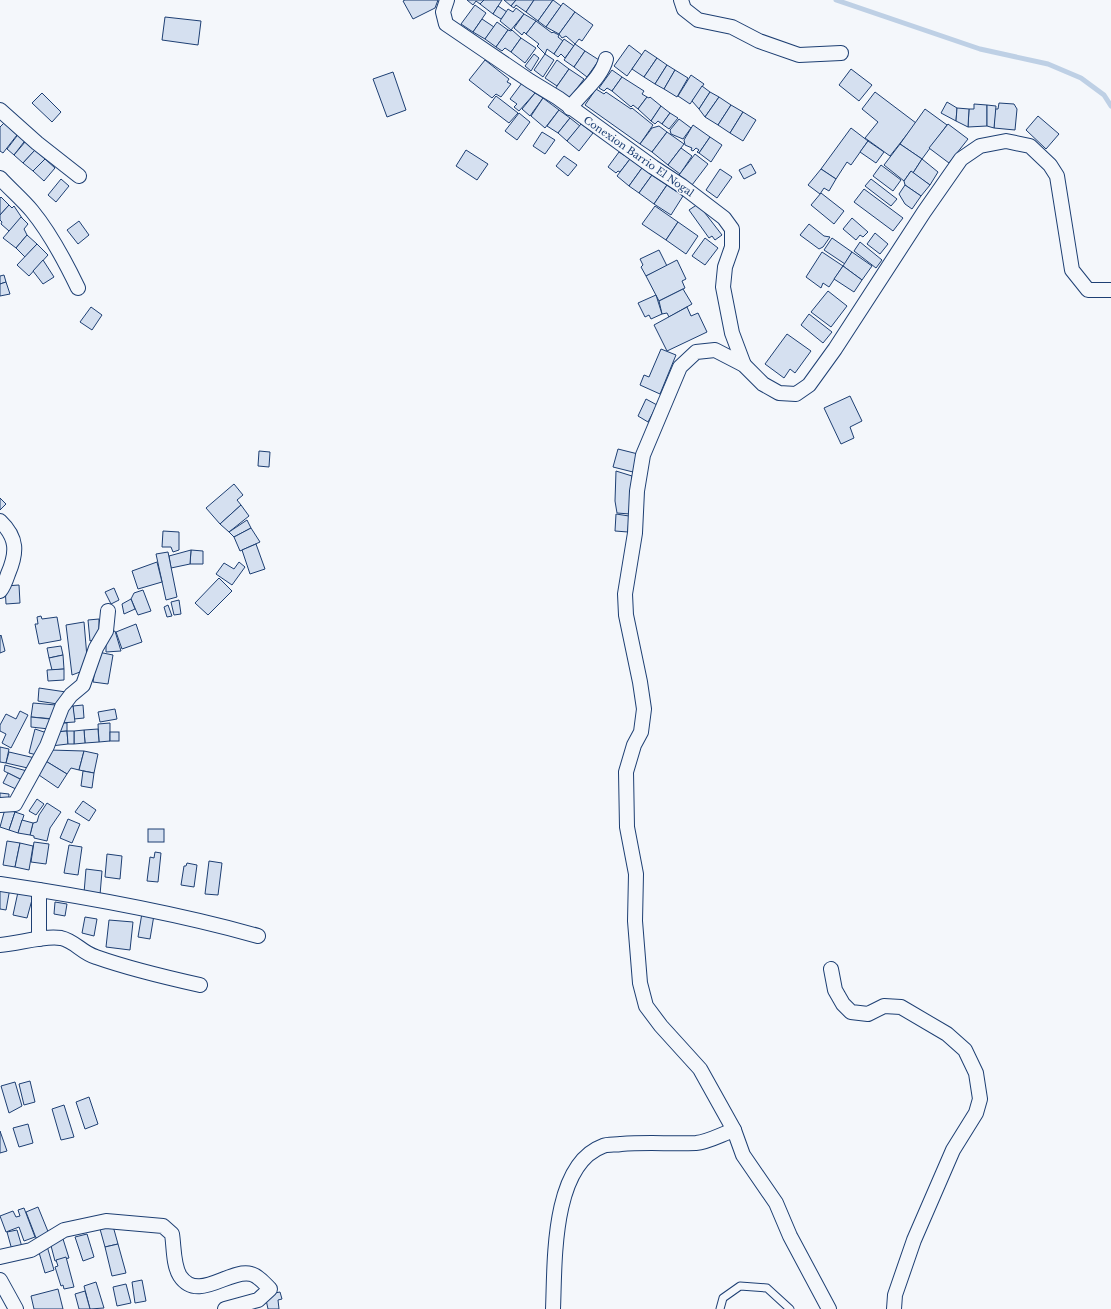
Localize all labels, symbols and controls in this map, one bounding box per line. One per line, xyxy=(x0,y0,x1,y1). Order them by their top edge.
street label: Conexion Barrio El Nogal xyxy=(581,113,696,200)

